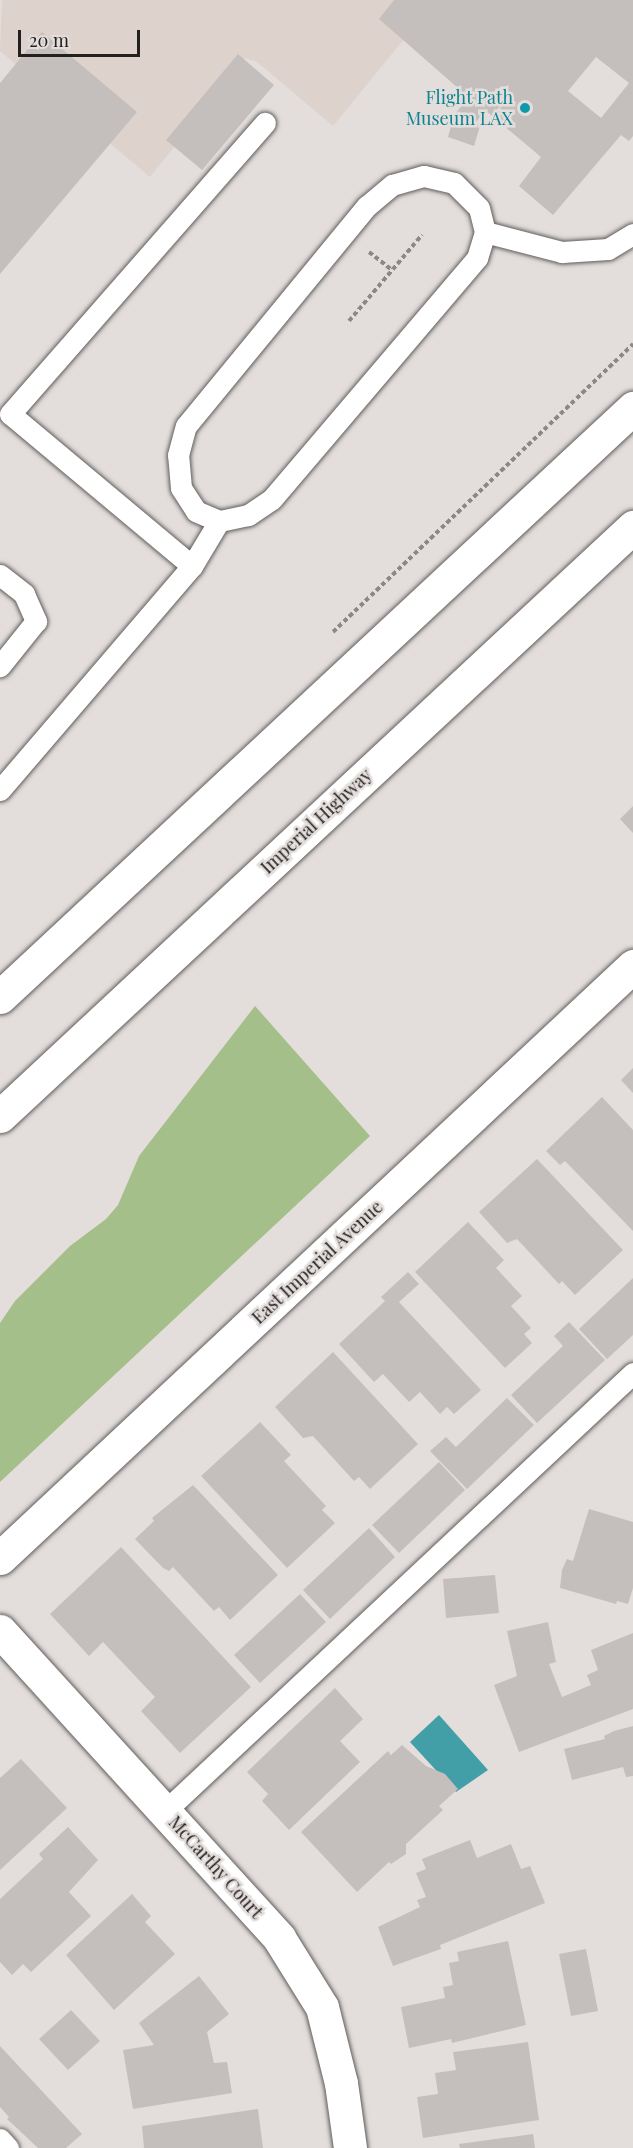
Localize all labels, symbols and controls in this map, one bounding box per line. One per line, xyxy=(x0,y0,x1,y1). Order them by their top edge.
scale bar xyxy=(21,18,142,56)
text: 20 m xyxy=(29,28,69,52)
place label: Flight Path Museum LAX xyxy=(406,87,513,130)
marker: Flight Path Museum LAX xyxy=(518,101,532,115)
street label: Imperial Highway xyxy=(256,764,376,878)
street label: East Imperial Avenue xyxy=(247,1196,387,1328)
street label: McCarthy Court xyxy=(164,1811,268,1923)

